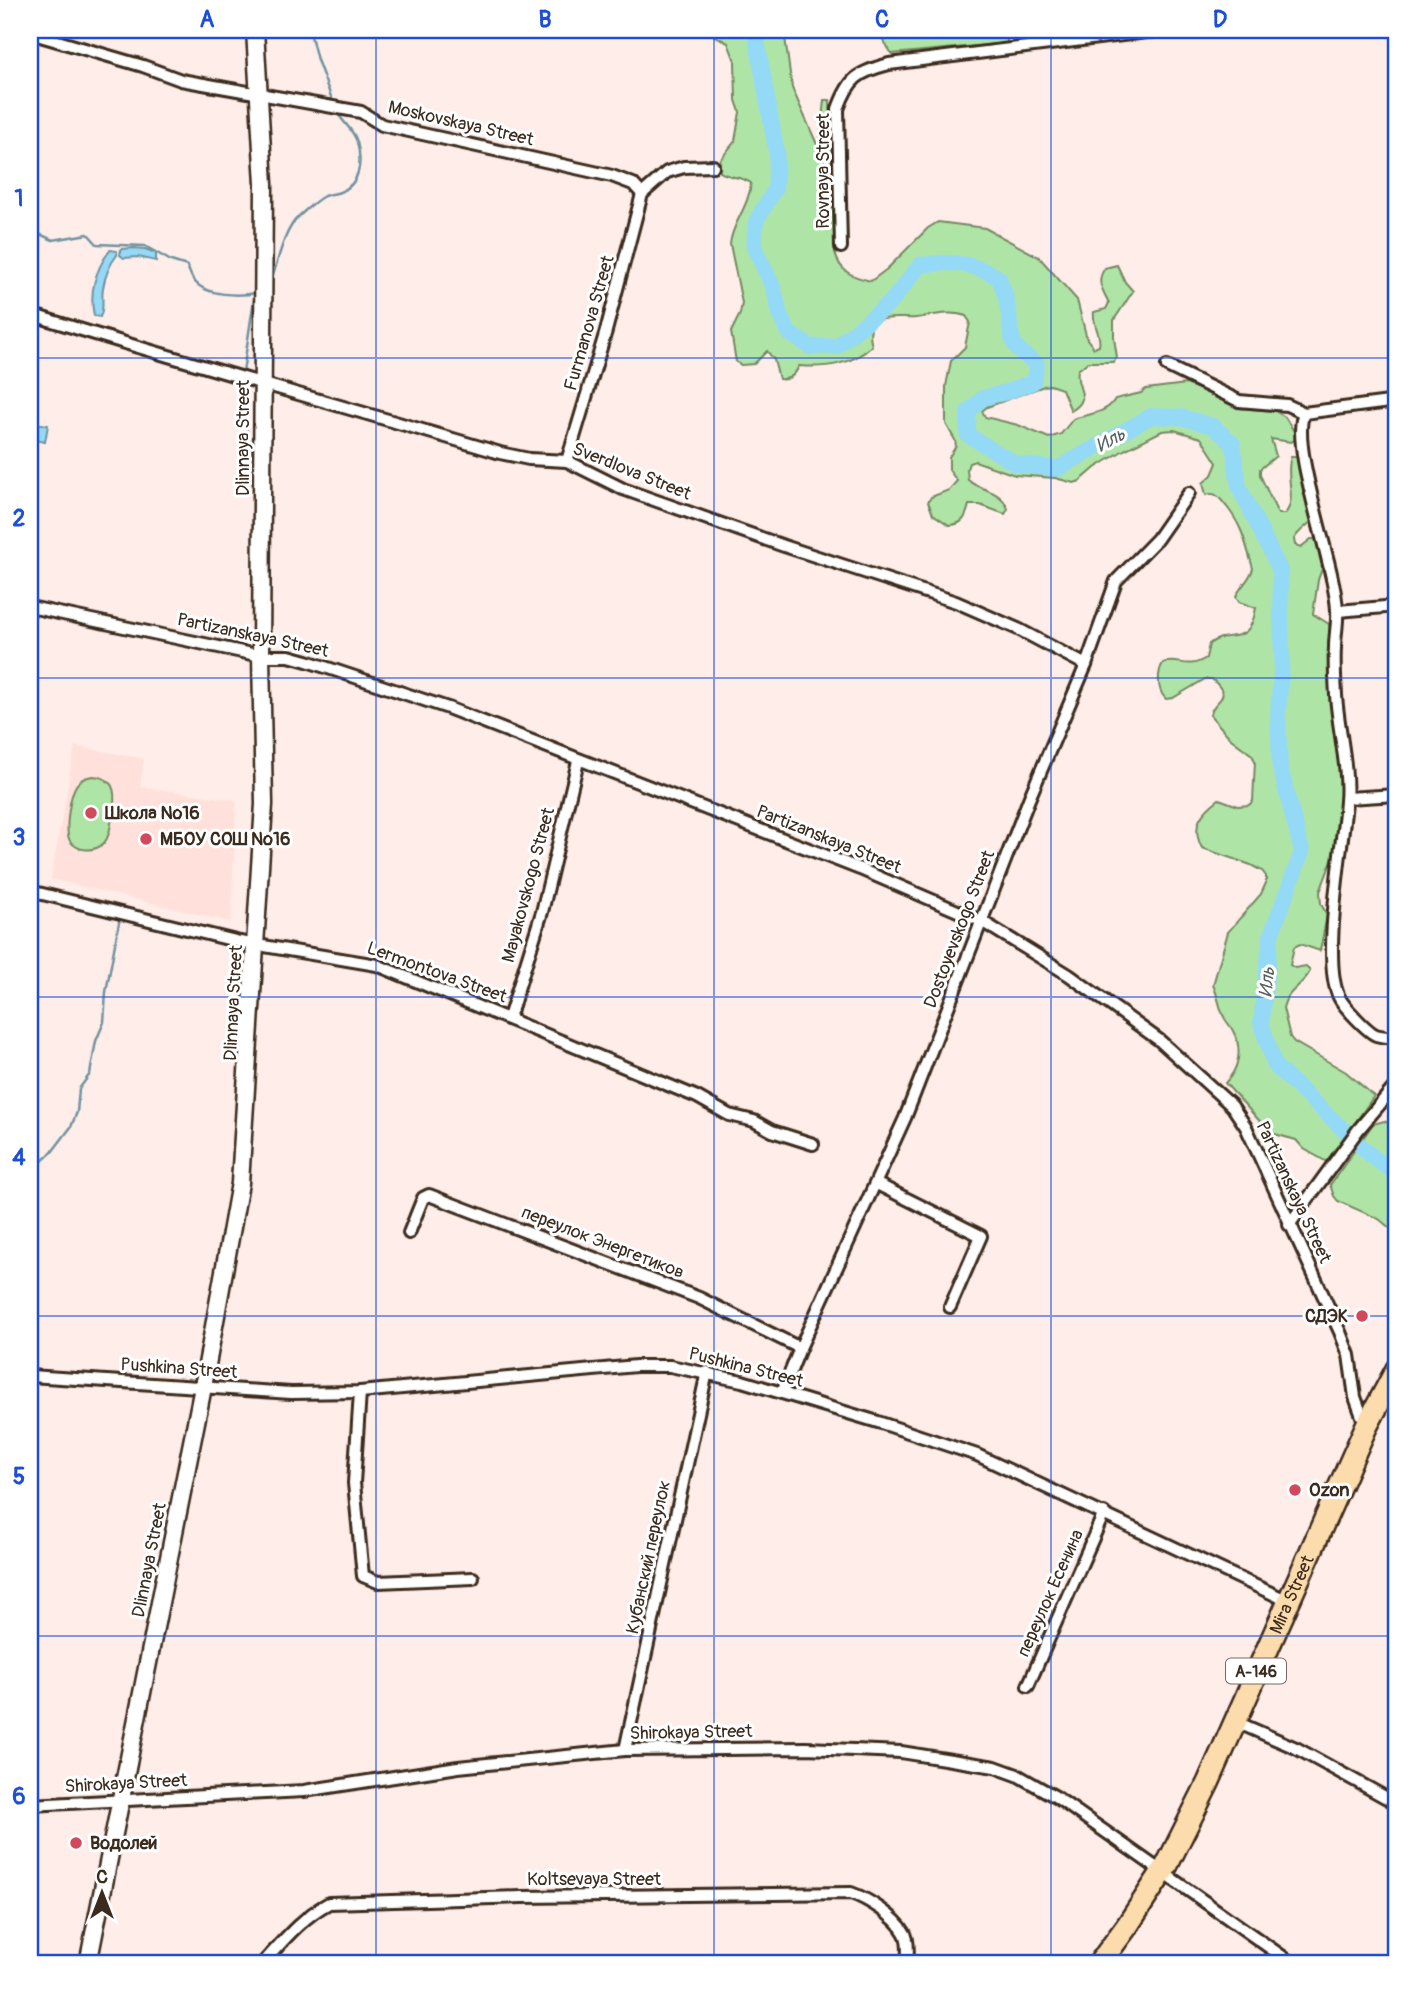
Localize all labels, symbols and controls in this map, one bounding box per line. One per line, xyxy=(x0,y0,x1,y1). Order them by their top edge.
text: A xyxy=(200,5,215,34)
text: B xyxy=(538,5,552,34)
text: C xyxy=(875,5,889,34)
text: D xyxy=(1213,5,1227,34)
street label: Moskovskaya Street xyxy=(386,96,537,152)
street label: Rovnaya Street xyxy=(812,112,835,229)
text: 1 xyxy=(15,184,24,213)
street label: Furmanova Street xyxy=(559,252,620,393)
street label: Dlinnaya Street xyxy=(232,379,255,496)
water label: Иль xyxy=(1091,422,1130,458)
street label: Sverdlova Street xyxy=(569,437,695,506)
text: 2 xyxy=(13,504,26,533)
street label: Partizanskaya Street xyxy=(175,608,331,663)
street label: Partizanskaya Street xyxy=(753,800,905,879)
place label: Школа №16 xyxy=(104,802,200,825)
street label: Mayakovskogo Street xyxy=(497,804,560,965)
marker: Школа №16 xyxy=(83,805,99,821)
text: 3 xyxy=(13,823,25,852)
place label: МБОУ СОШ №16 xyxy=(160,828,290,851)
marker: МБОУ СОШ №16 xyxy=(138,831,154,847)
street label: Dostoyevskogo Street xyxy=(919,846,1000,1011)
street label: Lermontova Street xyxy=(364,937,511,1009)
street label: Dlinnaya Street xyxy=(219,944,248,1062)
water label: Иль xyxy=(1253,966,1281,998)
street label: Partizanskaya Street xyxy=(1251,1117,1337,1268)
text: 4 xyxy=(12,1143,26,1172)
street label: переулок Энергетиков xyxy=(518,1201,687,1284)
place label: СДЭК xyxy=(1305,1305,1348,1328)
marker: СДЭК xyxy=(1354,1308,1370,1324)
street label: Pushkina Street xyxy=(686,1342,806,1393)
street label: Pushkina Street xyxy=(120,1353,239,1384)
text: 5 xyxy=(13,1462,25,1491)
street label: Кубанский переулок xyxy=(621,1478,676,1636)
place label: Ozon xyxy=(1309,1479,1349,1502)
marker: Ozon xyxy=(1287,1482,1303,1498)
street label: Dlinnaya Street xyxy=(127,1500,172,1619)
street label: переулок Есенина xyxy=(1012,1526,1089,1661)
street label: Mira Street xyxy=(1265,1551,1320,1638)
road number: А-146 xyxy=(1226,1658,1286,1684)
street label: Shirokaya Street xyxy=(629,1720,753,1745)
street label: Shirokaya Street xyxy=(64,1769,189,1798)
text: 6 xyxy=(12,1782,26,1811)
place label: Водолей xyxy=(90,1832,157,1855)
marker: Водолей xyxy=(68,1835,84,1851)
north arrow xyxy=(66,1857,136,1927)
text: С xyxy=(96,1865,108,1889)
street label: Koltsevaya Street xyxy=(527,1868,662,1891)

